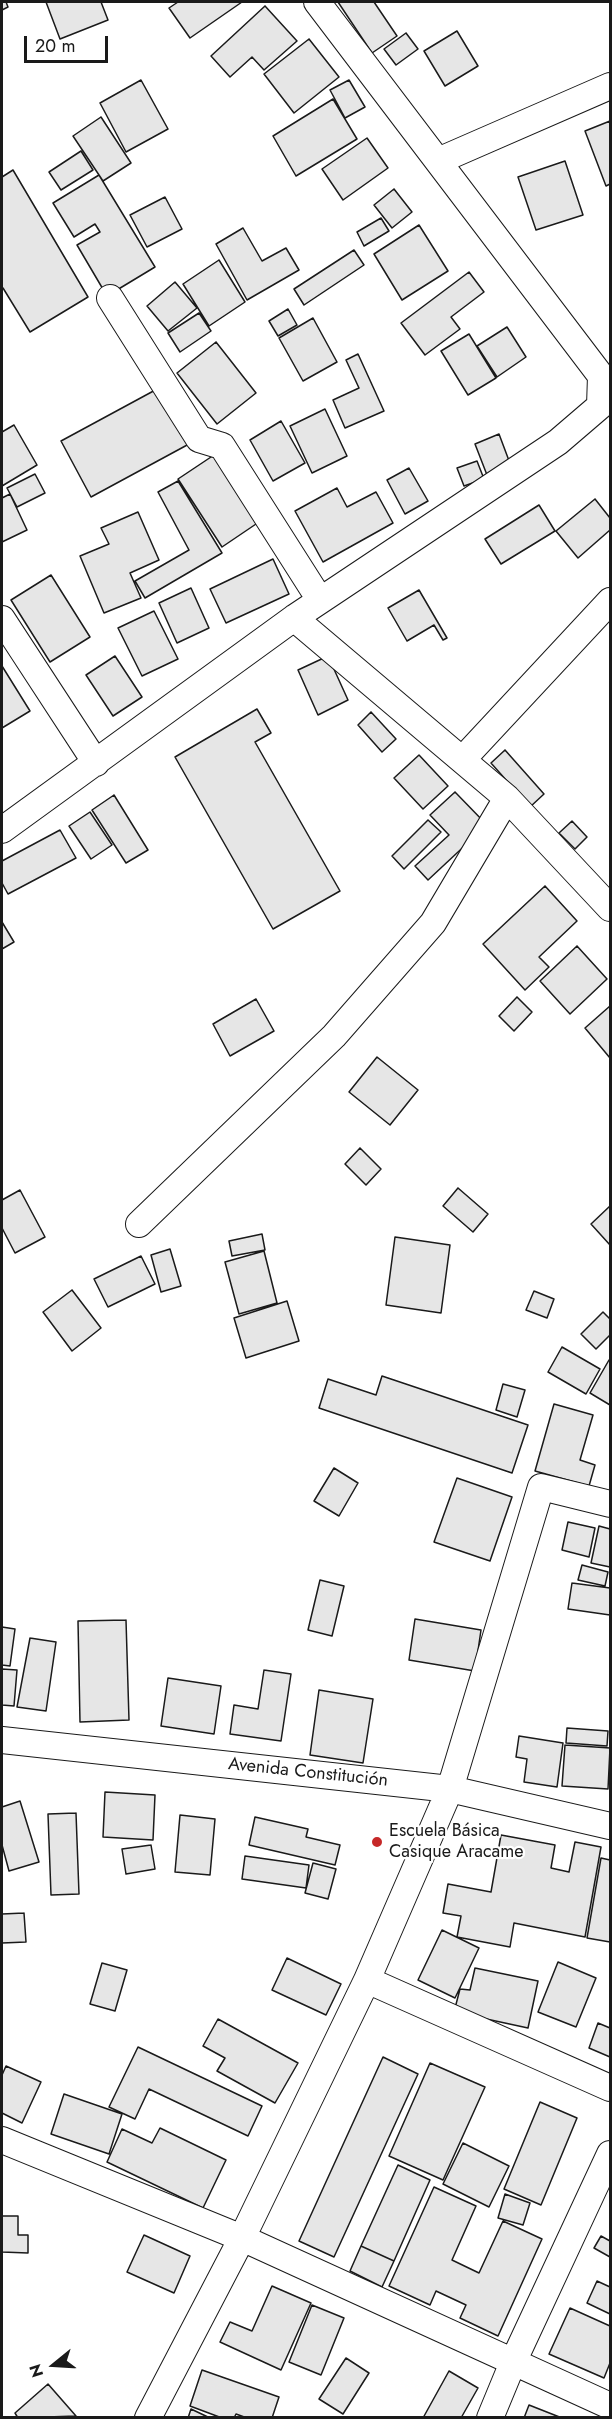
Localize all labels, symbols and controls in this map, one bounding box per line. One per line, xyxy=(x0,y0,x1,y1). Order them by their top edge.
scale bar xyxy=(27,24,111,62)
text: 20 m xyxy=(35,33,75,59)
street label: Avenida Constitución xyxy=(227,1754,389,1792)
place label: Escuela Básica Casique Aracame xyxy=(389,1821,524,1864)
marker: Escuela Básica Casique Aracame xyxy=(370,1835,384,1849)
north arrow xyxy=(24,2335,84,2395)
text: N xyxy=(24,2361,49,2380)

